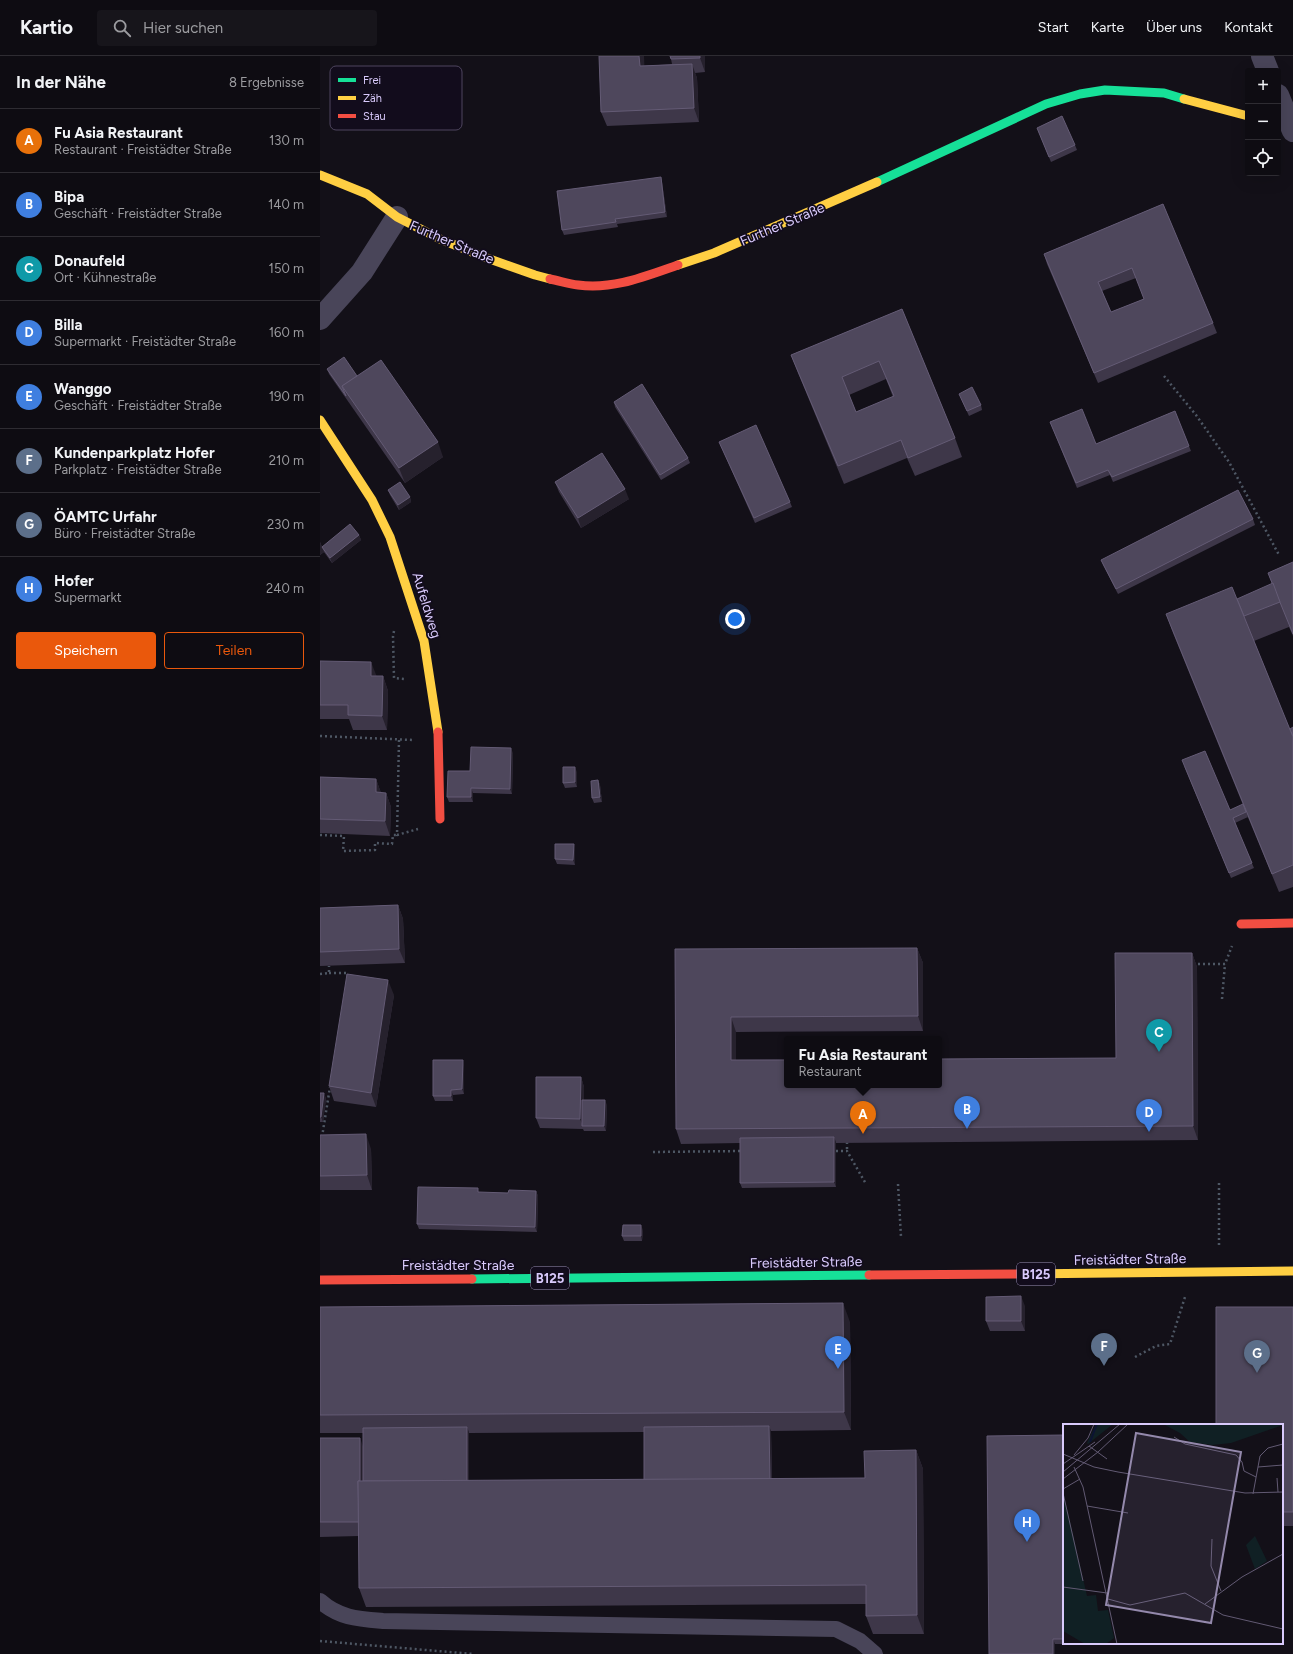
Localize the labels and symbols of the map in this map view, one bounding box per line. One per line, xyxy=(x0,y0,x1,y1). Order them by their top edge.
legend xyxy=(330,66,462,130)
text: Frei xyxy=(363,74,381,87)
text: Zäh xyxy=(363,92,382,105)
text: Stau xyxy=(363,110,386,123)
street label: Further Straße xyxy=(737,199,827,250)
street label: Further Straße xyxy=(407,217,497,268)
street label: Aufeldweg xyxy=(408,570,445,640)
your location xyxy=(725,609,745,629)
pin: C xyxy=(1146,1019,1172,1052)
pin: B xyxy=(954,1096,980,1129)
pin: D xyxy=(1136,1099,1162,1132)
pin: A xyxy=(850,1101,876,1134)
street label: Freistädter Straße xyxy=(1074,1250,1187,1269)
street label: Freistädter Straße xyxy=(750,1253,863,1272)
street label: Freistädter Straße xyxy=(402,1257,515,1274)
road number: B125 xyxy=(1017,1263,1055,1285)
road number: B125 xyxy=(531,1267,569,1289)
pin: F xyxy=(1091,1333,1117,1366)
pin: E xyxy=(825,1336,851,1369)
pin: G xyxy=(1244,1340,1270,1373)
inset map xyxy=(1063,1424,1283,1644)
pin: H xyxy=(1014,1509,1040,1542)

